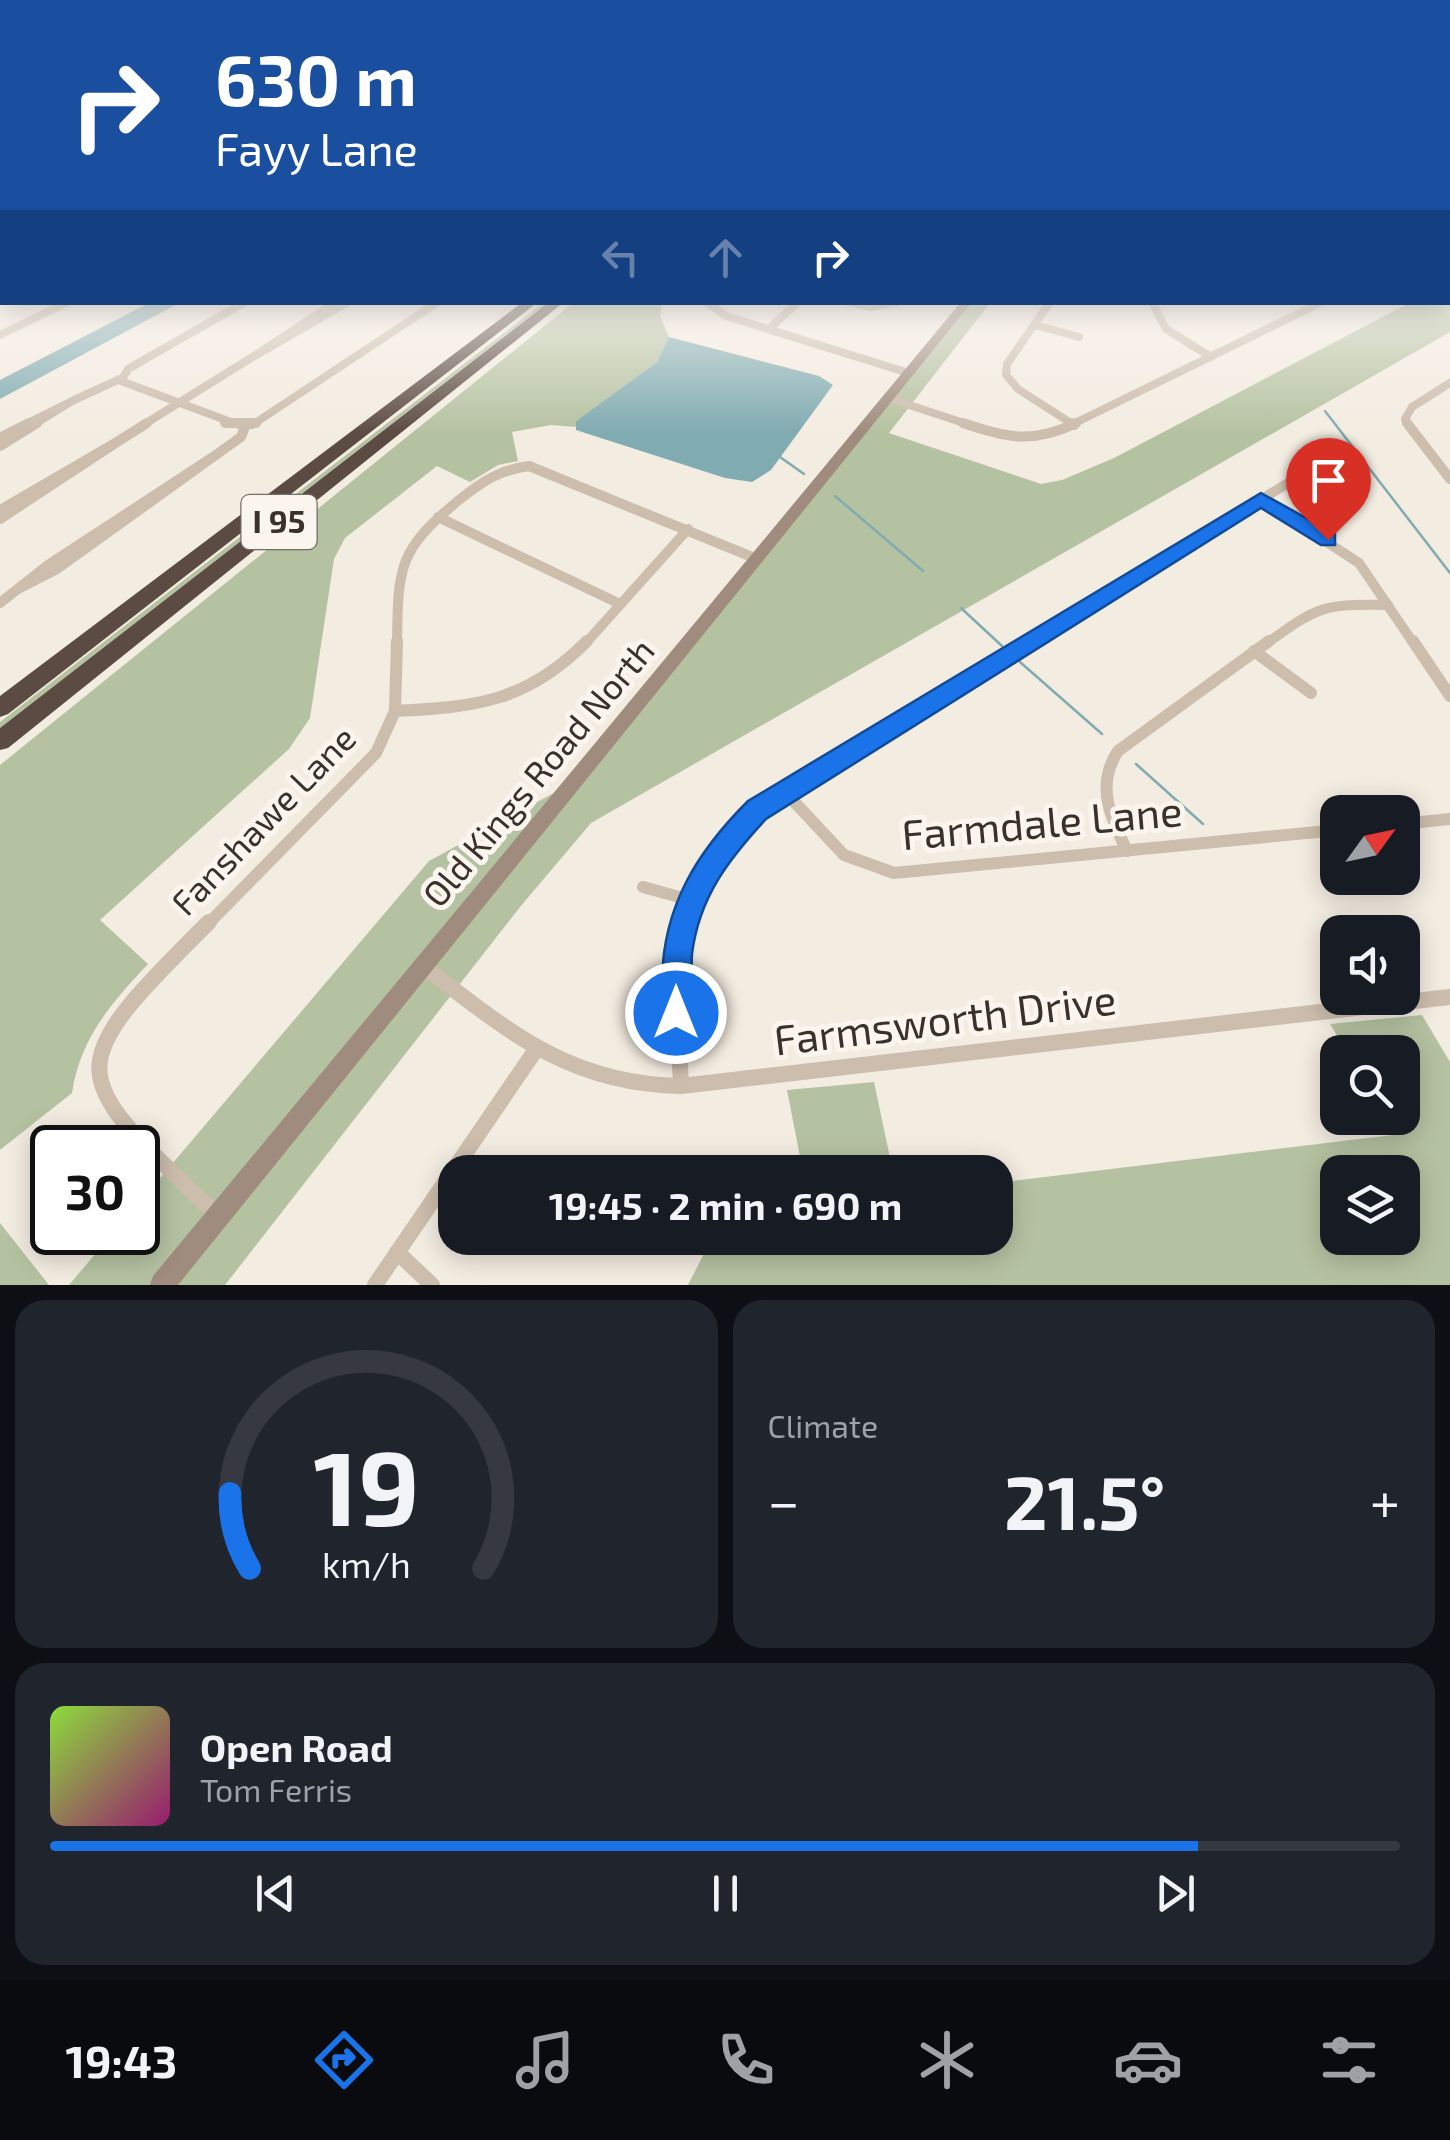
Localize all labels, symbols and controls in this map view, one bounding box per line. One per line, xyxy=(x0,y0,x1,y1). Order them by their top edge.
text: 630 m xyxy=(215,36,417,120)
icon: right xyxy=(50,40,180,170)
text: Fayy Lane xyxy=(215,121,418,175)
icon: left xyxy=(593,230,648,285)
icon: ahead xyxy=(698,230,753,285)
icon: right xyxy=(803,230,858,285)
pin xyxy=(1286,438,1371,541)
icon: arrive xyxy=(1301,453,1356,508)
road number: I 95 xyxy=(242,495,316,549)
street label: Old Kings Road North xyxy=(413,629,662,914)
street label: Fanshawe Lane xyxy=(162,716,363,923)
street label: Farmdale Lane xyxy=(899,784,1184,858)
north arrow xyxy=(1320,795,1420,895)
map controls xyxy=(1320,795,1420,1255)
button: sound xyxy=(1320,915,1420,1015)
position arrow xyxy=(624,961,728,1065)
street label: Farmsworth Drive xyxy=(771,972,1119,1064)
button: search xyxy=(1320,1035,1420,1135)
speed limit sign: 30 xyxy=(30,1125,160,1255)
button: layers xyxy=(1320,1155,1420,1255)
text: 19:45 · 2 min · 690 m xyxy=(549,1182,902,1228)
text: Climate xyxy=(768,1406,878,1444)
text: 19 xyxy=(313,1422,419,1547)
text: 21.5° xyxy=(1004,1455,1165,1545)
text: − xyxy=(768,1467,800,1533)
text: + xyxy=(1370,1467,1400,1533)
text: km/h xyxy=(322,1542,411,1585)
text: Open Road xyxy=(200,1724,393,1770)
text: Tom Ferris xyxy=(200,1770,352,1808)
icon: previous xyxy=(248,1866,303,1921)
icon: pause xyxy=(698,1866,753,1921)
icon: next xyxy=(1148,1866,1203,1921)
icon: directions xyxy=(309,2025,379,2095)
icon: music xyxy=(510,2025,580,2095)
icon: phone xyxy=(711,2025,781,2095)
icon: climate xyxy=(912,2025,982,2095)
icon: car xyxy=(1113,2025,1183,2095)
icon: filters xyxy=(1314,2025,1384,2095)
text: 19:43 xyxy=(66,2033,177,2087)

